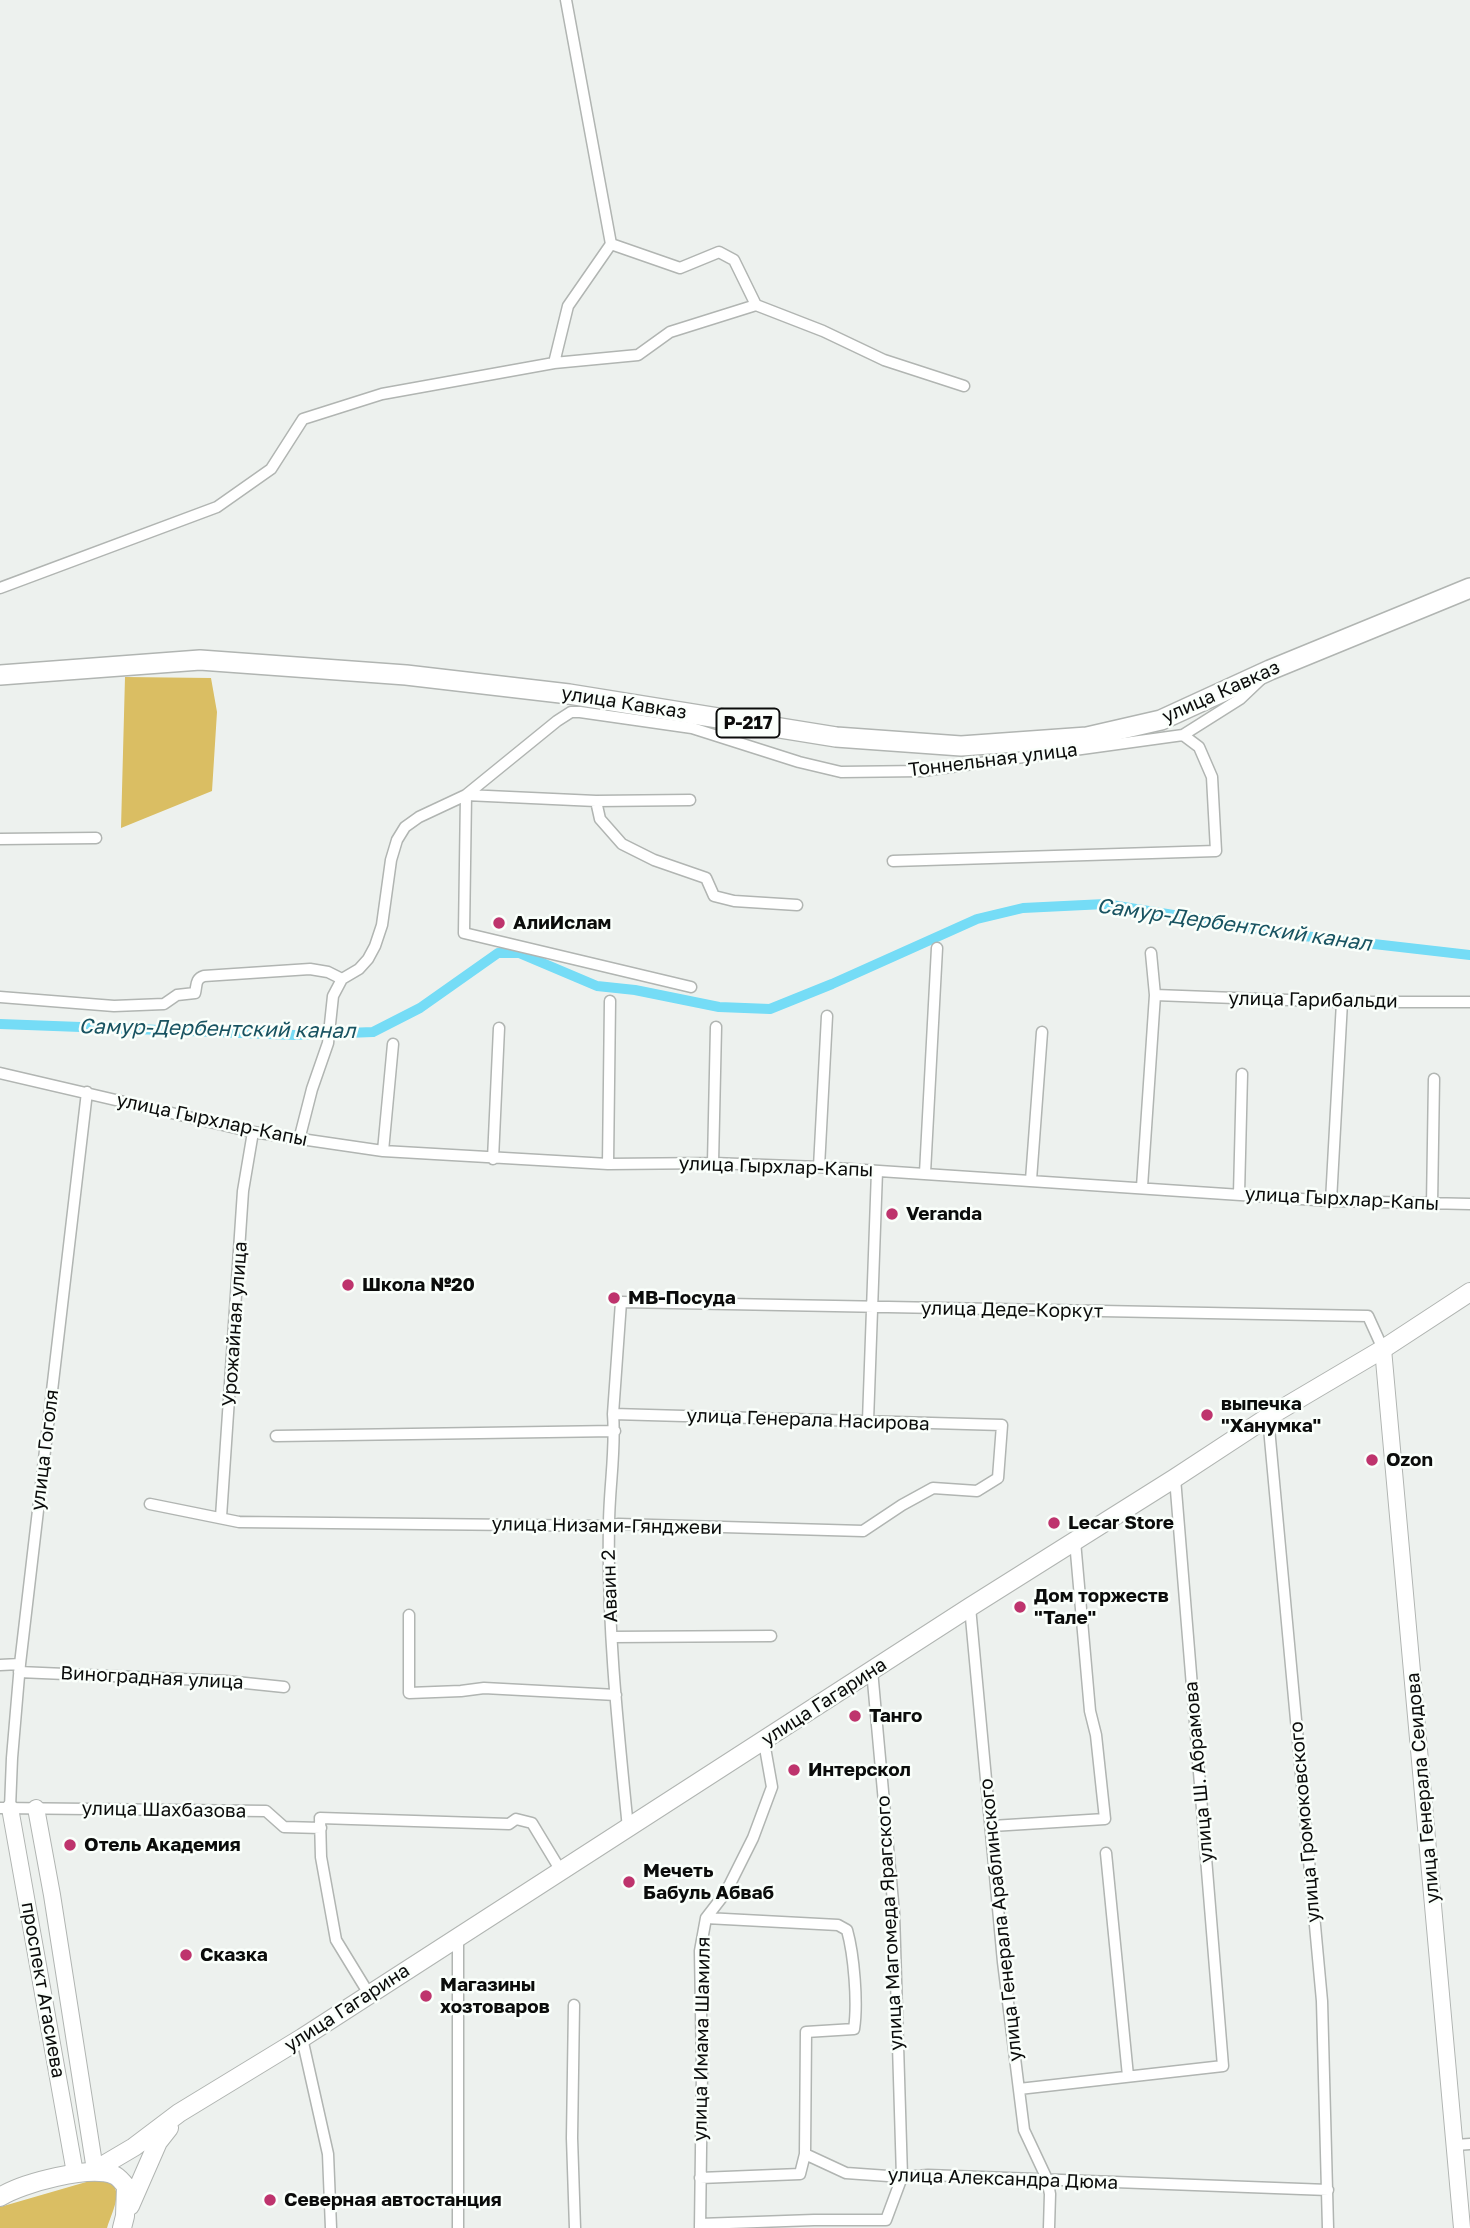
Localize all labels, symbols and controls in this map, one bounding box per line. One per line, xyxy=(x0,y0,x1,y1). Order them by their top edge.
street label: улица Кавказ xyxy=(1159,656,1283,728)
street label: улица Кавказ xyxy=(560,682,688,724)
road number: Р-217 xyxy=(716,708,780,738)
street label: Тоннельная улица xyxy=(907,738,1079,782)
water label: Самур-Дербентский канал xyxy=(1095,893,1373,957)
place label: АлиИслам xyxy=(513,912,611,934)
marker: АлиИслам xyxy=(491,915,507,931)
street label: улица Гарибальди xyxy=(1228,987,1398,1013)
water label: Самур-Дербентский канал xyxy=(78,1014,356,1044)
street label: улица Гырхлар-Капы xyxy=(114,1089,310,1151)
street label: улица Гырхлар-Капы xyxy=(678,1152,874,1182)
street label: улица Гырхлар-Капы xyxy=(1244,1183,1440,1215)
place label: Veranda xyxy=(906,1203,982,1225)
marker: Veranda xyxy=(884,1206,900,1222)
street label: Урожайная улица xyxy=(218,1241,252,1407)
place label: Школа №20 xyxy=(362,1274,475,1296)
marker: Школа №20 xyxy=(340,1277,356,1293)
place label: МВ-Посуда xyxy=(628,1287,736,1309)
marker: МВ-Посуда xyxy=(606,1290,622,1306)
street label: улица Деде-Коркут xyxy=(921,1297,1103,1323)
street label: улица Гоголя xyxy=(26,1388,64,1512)
place label: выпечка "Ханумка" xyxy=(1221,1393,1321,1437)
street label: улица Генерала Насирова xyxy=(686,1404,930,1436)
marker: выпечка "Ханумка" xyxy=(1199,1407,1215,1423)
place label: Ozon xyxy=(1386,1449,1433,1471)
marker: Ozon xyxy=(1364,1452,1380,1468)
place label: Lecar Store xyxy=(1068,1512,1174,1534)
street label: улица Низами-Гянджеви xyxy=(491,1513,723,1539)
marker: Lecar Store xyxy=(1046,1515,1062,1531)
street label: Аваин 2 xyxy=(597,1549,623,1623)
place label: Дом торжеств "Тале" xyxy=(1034,1585,1169,1629)
marker: Дом торжеств "Тале" xyxy=(1012,1599,1028,1615)
street label: улица Гагарина xyxy=(757,1653,891,1751)
street label: Виноградная улица xyxy=(60,1662,244,1694)
street label: улица Генерала Сеидова xyxy=(1402,1672,1444,1904)
street label: улица Ш. Абрамова xyxy=(1180,1680,1218,1864)
place label: Танго xyxy=(869,1705,922,1727)
marker: Танго xyxy=(847,1708,863,1724)
street label: улица Громоковского xyxy=(1285,1720,1325,1924)
place label: Интерскол xyxy=(808,1759,911,1781)
marker: Интерскол xyxy=(786,1762,802,1778)
street label: улица Генерала Араблинского xyxy=(975,1777,1027,2063)
street label: улица Магомеда Ярагского xyxy=(872,1795,908,2051)
street label: улица Шахбазова xyxy=(81,1797,247,1823)
place label: Отель Академия xyxy=(84,1834,241,1856)
marker: Отель Академия xyxy=(62,1837,78,1853)
place label: Мечеть Бабуль Абваб xyxy=(643,1860,774,1904)
marker: Мечеть Бабуль Абваб xyxy=(621,1874,637,1890)
street label: проспект Агасиева xyxy=(16,1900,70,2080)
street label: улица Имама Шамиля xyxy=(689,1936,715,2142)
place label: Сказка xyxy=(200,1944,268,1966)
marker: Сказка xyxy=(178,1947,194,1963)
street label: улица Гагарина xyxy=(280,1959,414,2057)
place label: Магазины хозтоваров xyxy=(440,1974,550,2018)
marker: Магазины хозтоваров xyxy=(418,1988,434,2004)
street label: улица Александра Дюма xyxy=(887,2164,1119,2194)
place label: Северная автостанция xyxy=(284,2189,502,2211)
marker: Северная автостанция xyxy=(262,2192,278,2208)

